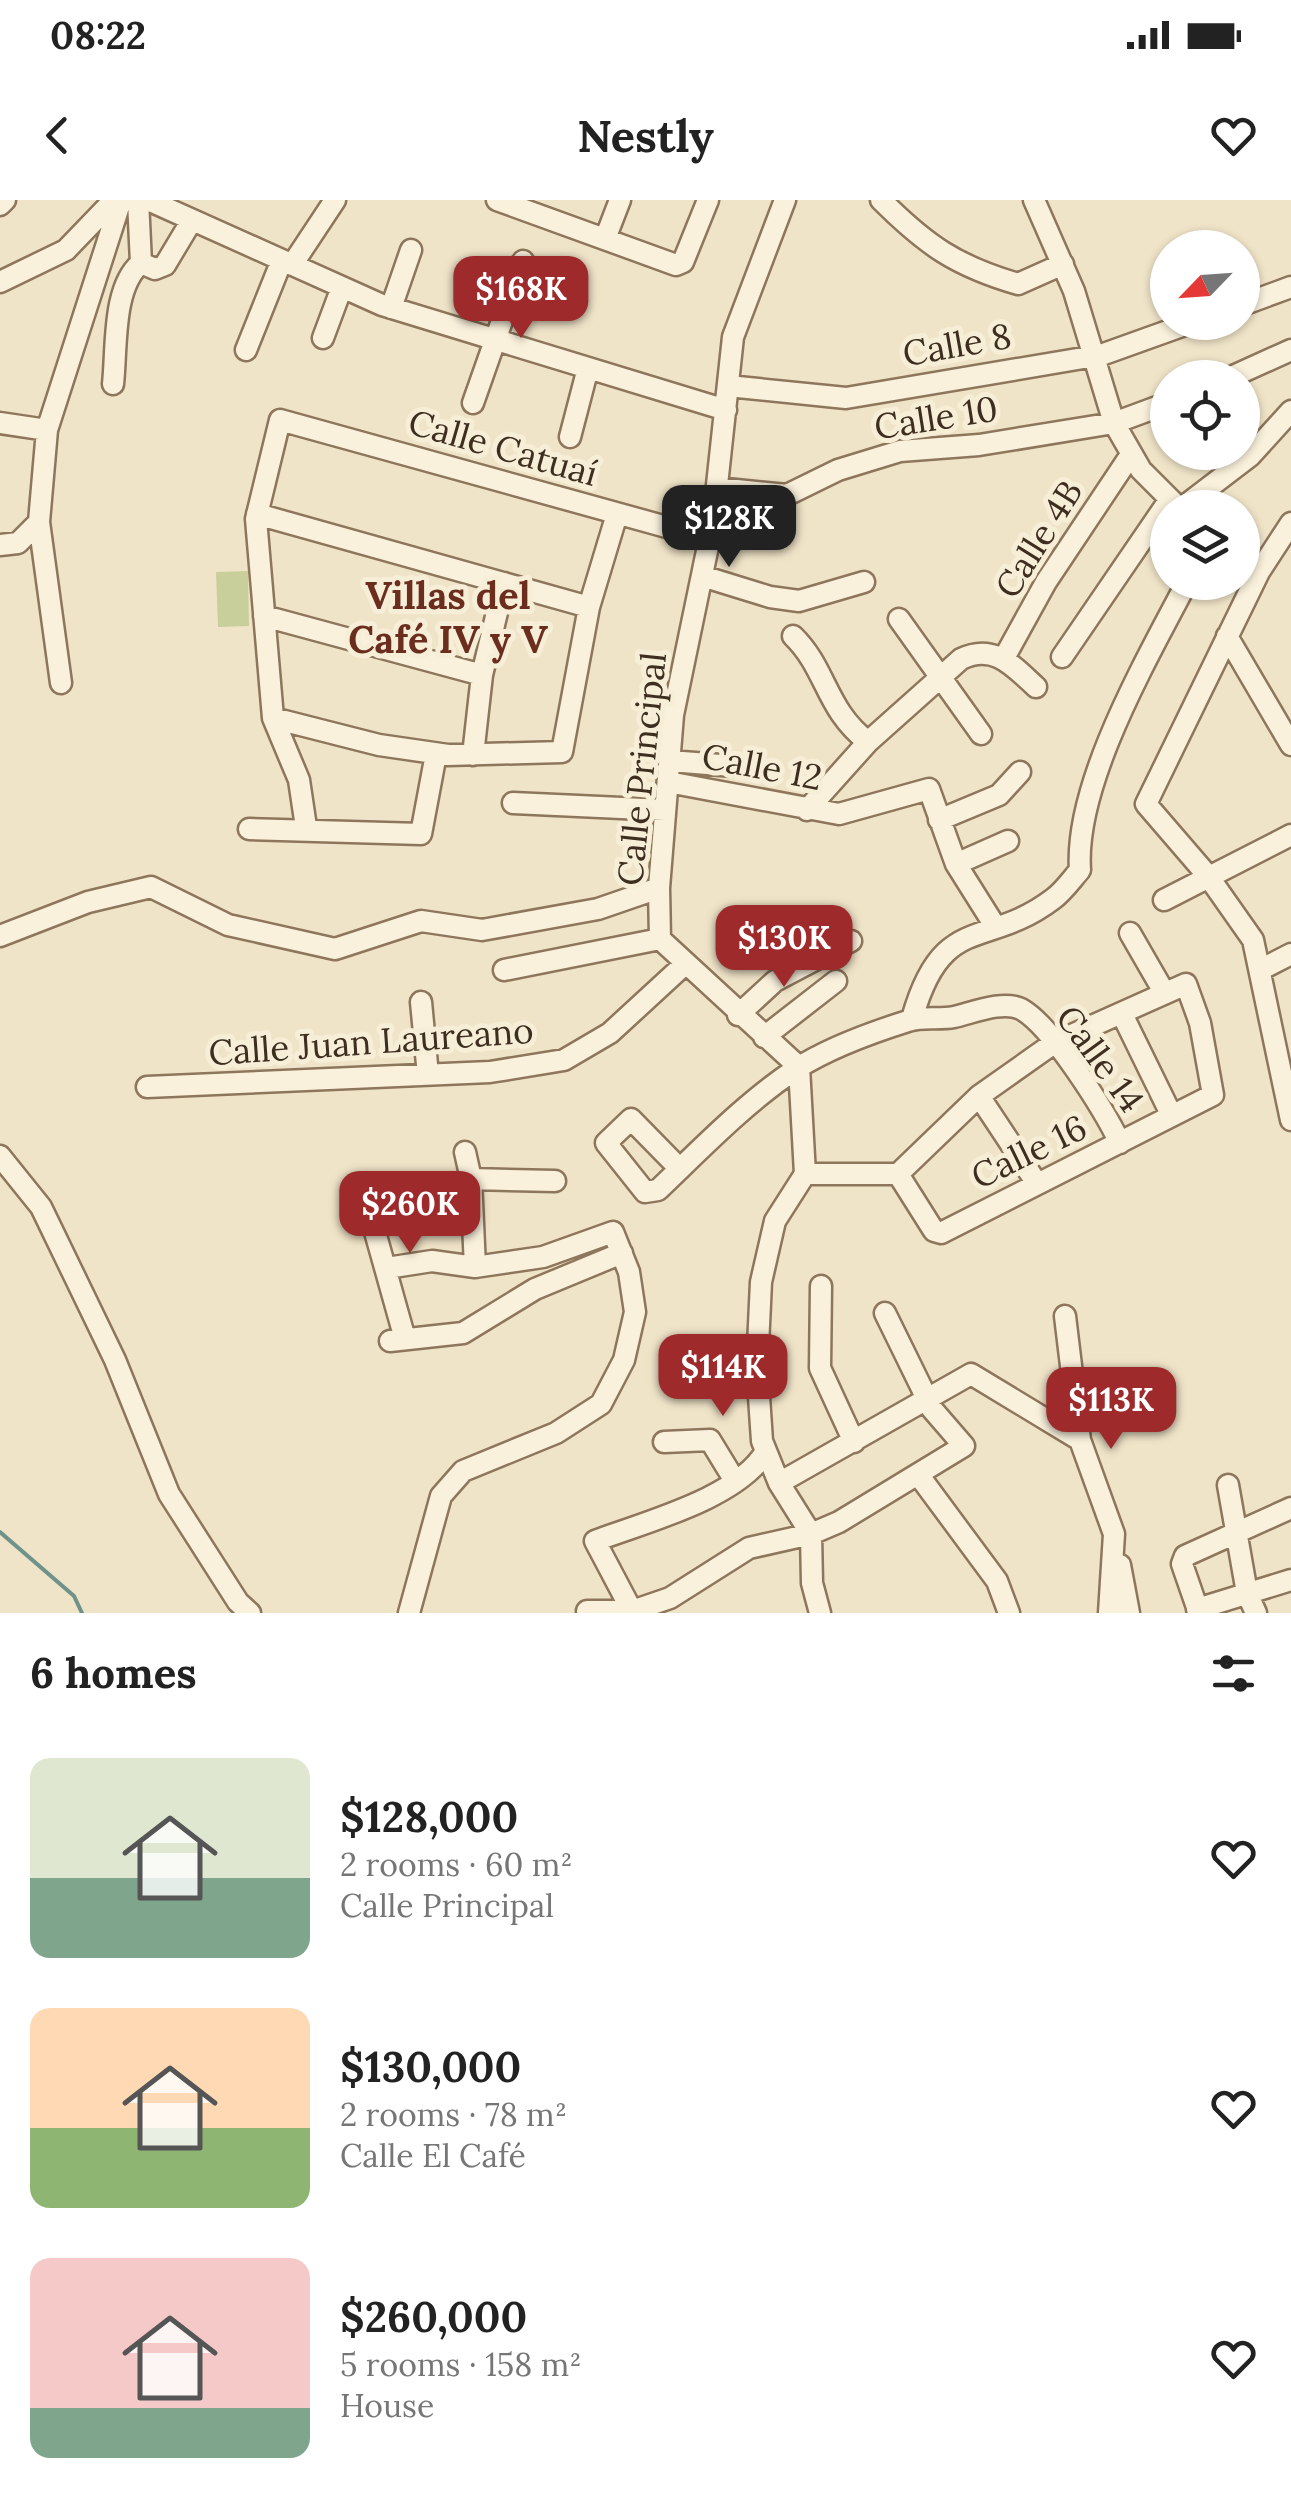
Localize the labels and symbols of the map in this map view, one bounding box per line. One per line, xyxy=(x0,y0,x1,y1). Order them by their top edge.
north arrow xyxy=(1150,230,1260,340)
pin: $168K xyxy=(451,256,591,341)
street label: Calle 8 xyxy=(899,313,1015,376)
street label: Calle 10 xyxy=(871,386,1001,449)
street label: Calle Catuaí xyxy=(404,399,603,496)
street label: Calle 4B xyxy=(985,471,1092,606)
pin: $128K xyxy=(659,485,799,570)
district label: Villas del Café IV y V xyxy=(348,571,548,664)
street label: Calle Principal xyxy=(607,650,676,888)
street label: Calle 12 xyxy=(698,733,826,800)
pin: $130K xyxy=(714,905,854,990)
street label: Calle 14 xyxy=(1047,996,1154,1121)
street label: Calle Juan Laureano xyxy=(207,1008,535,1075)
street label: Calle 16 xyxy=(964,1104,1094,1199)
pin: $260K xyxy=(340,1171,480,1256)
pin: $114K xyxy=(653,1334,793,1419)
pin: $113K xyxy=(1041,1367,1181,1452)

